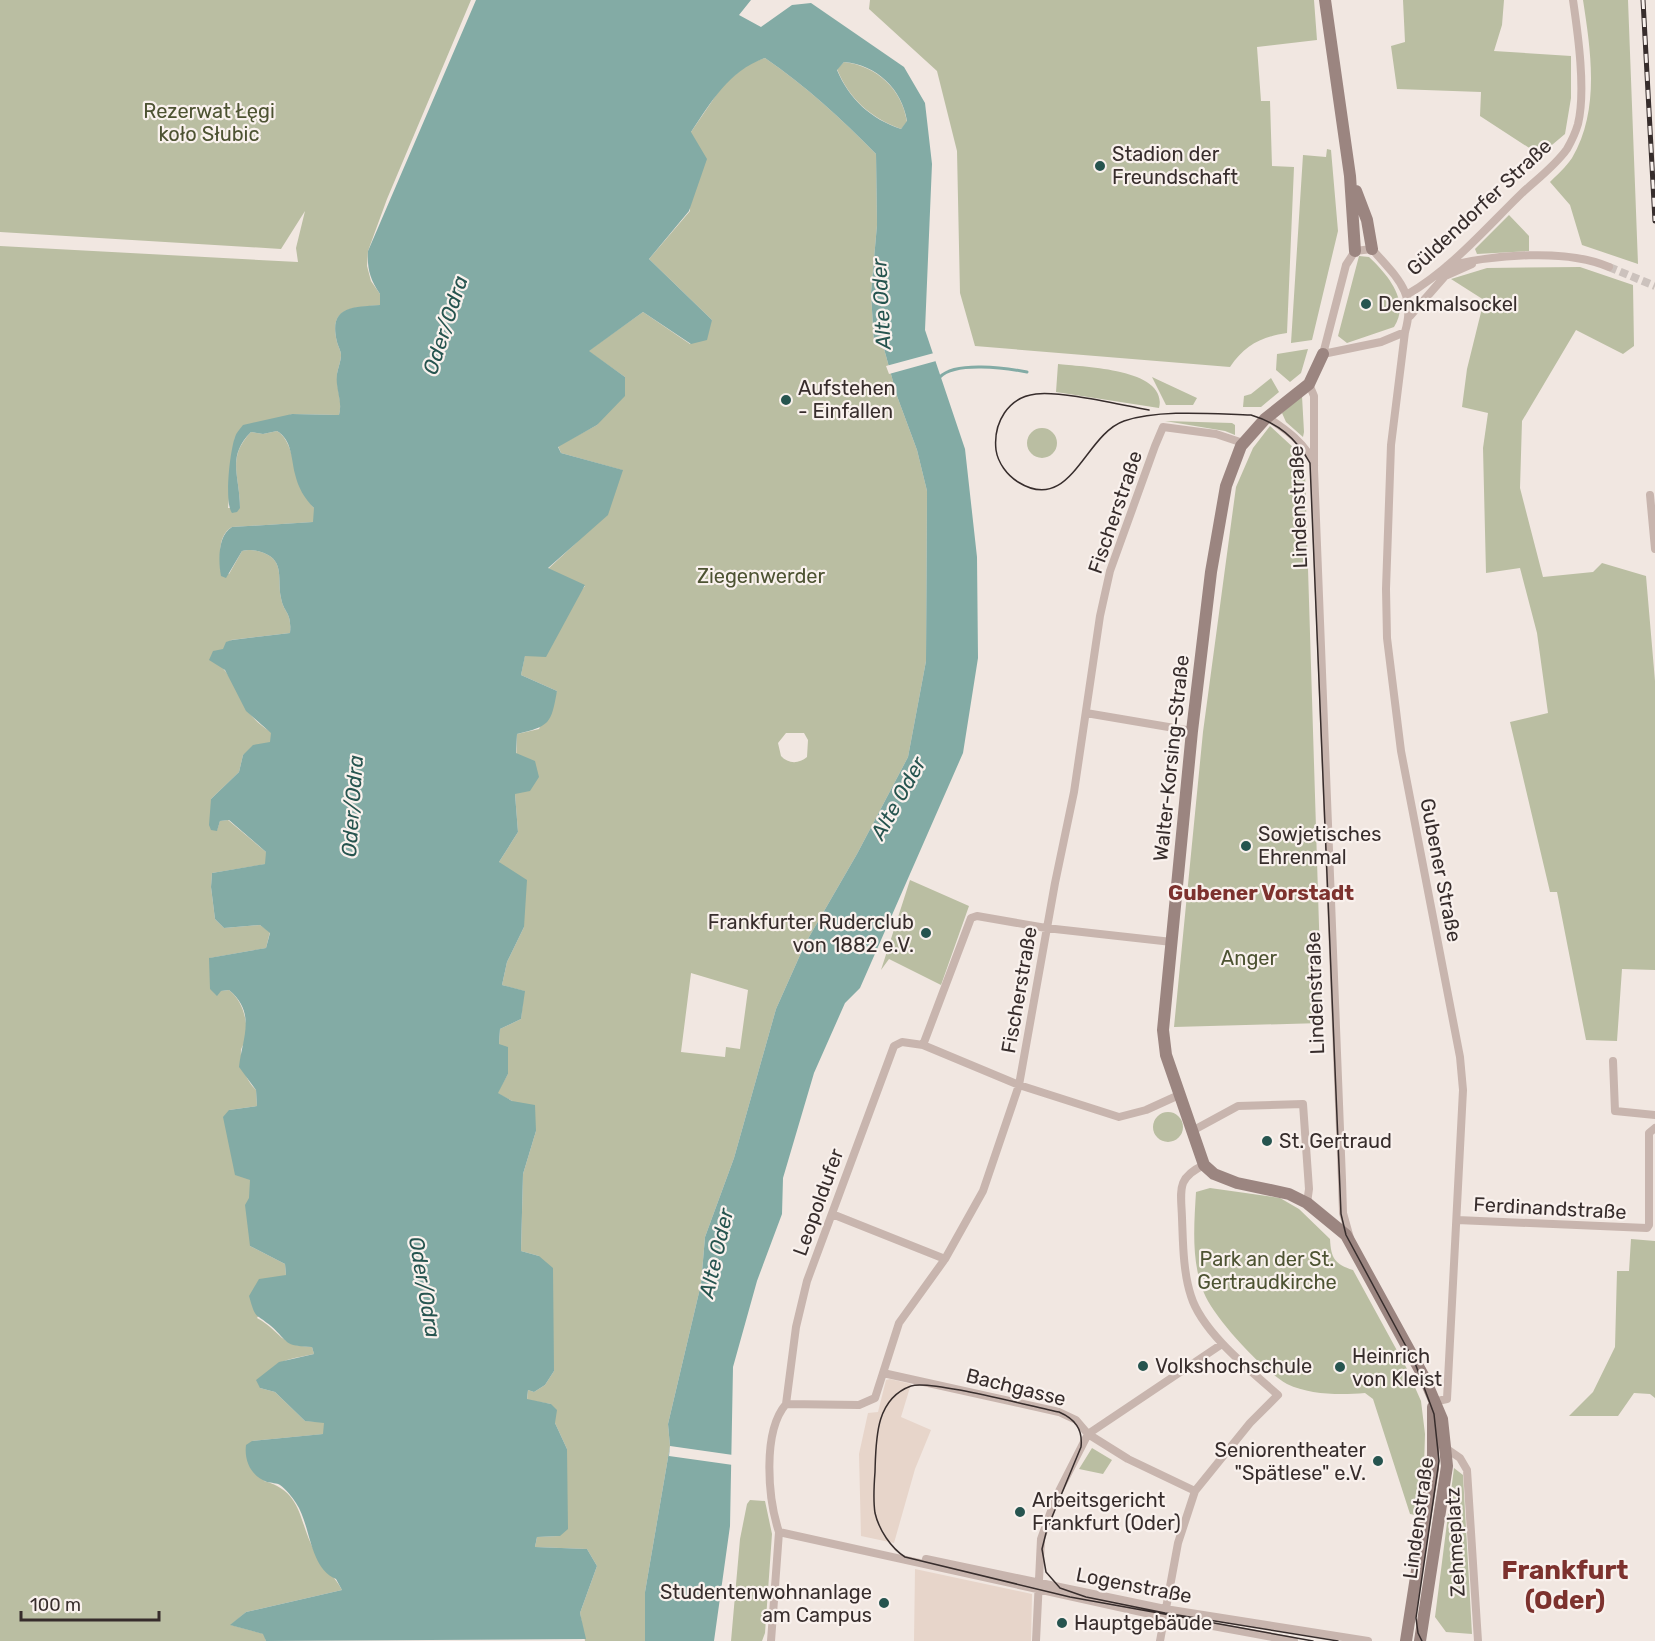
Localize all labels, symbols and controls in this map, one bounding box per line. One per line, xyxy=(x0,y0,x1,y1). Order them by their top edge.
park label: Rezerwat Łęgi koło Słubic xyxy=(143,99,275,146)
street label: Güldendorfer Straße xyxy=(1402,134,1556,280)
place label: Stadion der Freundschaft xyxy=(1112,142,1238,189)
marker: Stadion der Freundschaft xyxy=(1093,159,1107,173)
water label: Alte Oder xyxy=(866,257,896,351)
water label: Oder/Odra xyxy=(417,272,473,378)
place label: Denkmalsockel xyxy=(1378,292,1518,316)
marker: Denkmalsockel xyxy=(1359,297,1373,311)
place label: Aufstehen - Einfallen xyxy=(798,376,896,423)
marker: Aufstehen - Einfallen xyxy=(779,393,793,407)
street label: Lindenstraße xyxy=(1284,445,1312,569)
street label: Fischerstraße xyxy=(1083,447,1147,577)
park label: Ziegenwerder xyxy=(697,564,826,588)
street label: Walter-Korsing-Straße xyxy=(1148,654,1194,862)
water label: Alte Oder xyxy=(865,751,931,845)
water label: Oder/Odra xyxy=(336,754,368,858)
street label: Gubener Straße xyxy=(1415,796,1467,944)
place label: Sowjetisches Ehrenmal xyxy=(1258,822,1381,869)
marker: Sowjetisches Ehrenmal xyxy=(1239,839,1253,853)
district label: Gubener Vorstadt xyxy=(1168,880,1354,905)
place label: Frankfurter Ruderclub von 1882 e.V. xyxy=(708,910,914,957)
street label: Fischerstraße xyxy=(996,925,1042,1055)
marker: Frankfurter Ruderclub von 1882 e.V. xyxy=(919,926,933,940)
street label: Lindenstraße xyxy=(1301,931,1329,1055)
park label: Anger xyxy=(1221,946,1278,970)
place label: St. Gertraud xyxy=(1279,1129,1392,1153)
marker: St. Gertraud xyxy=(1260,1134,1274,1148)
street label: Leopoldufer xyxy=(788,1145,849,1259)
street label: Ferdinandstraße xyxy=(1473,1192,1627,1224)
water label: Alte Oder xyxy=(693,1205,739,1301)
water label: Oder/Odra xyxy=(404,1234,446,1340)
park label: Park an der St. Gertraudkirche xyxy=(1197,1247,1337,1294)
place label: Heinrich von Kleist xyxy=(1352,1344,1442,1391)
place label: Volkshochschule xyxy=(1155,1354,1312,1378)
marker: Volkshochschule xyxy=(1136,1359,1150,1373)
marker: Heinrich von Kleist xyxy=(1333,1360,1347,1374)
street label: Bachgasse xyxy=(964,1363,1068,1411)
place label: Seniorentheater "Spätlese" e.V. xyxy=(1215,1438,1366,1485)
marker: Seniorentheater "Spätlese" e.V. xyxy=(1371,1454,1385,1468)
street label: Lindenstraße xyxy=(1398,1455,1438,1581)
street label: Zehmeplatz xyxy=(1440,1487,1470,1597)
place label: Arbeitsgericht Frankfurt (Oder) xyxy=(1032,1488,1181,1535)
marker: Arbeitsgericht Frankfurt (Oder) xyxy=(1013,1505,1027,1519)
district label: Frankfurt (Oder) xyxy=(1502,1555,1628,1616)
street label: Logenstraße xyxy=(1074,1562,1194,1608)
place label: Studentenwohnanlage am Campus xyxy=(660,1580,872,1627)
scale bar xyxy=(21,1584,159,1622)
text: 100 m xyxy=(30,1594,81,1616)
marker: Studentenwohnanlage am Campus xyxy=(877,1596,891,1610)
place label: Hauptgebäude xyxy=(1074,1611,1212,1635)
marker: Hauptgebäude xyxy=(1055,1616,1069,1630)

